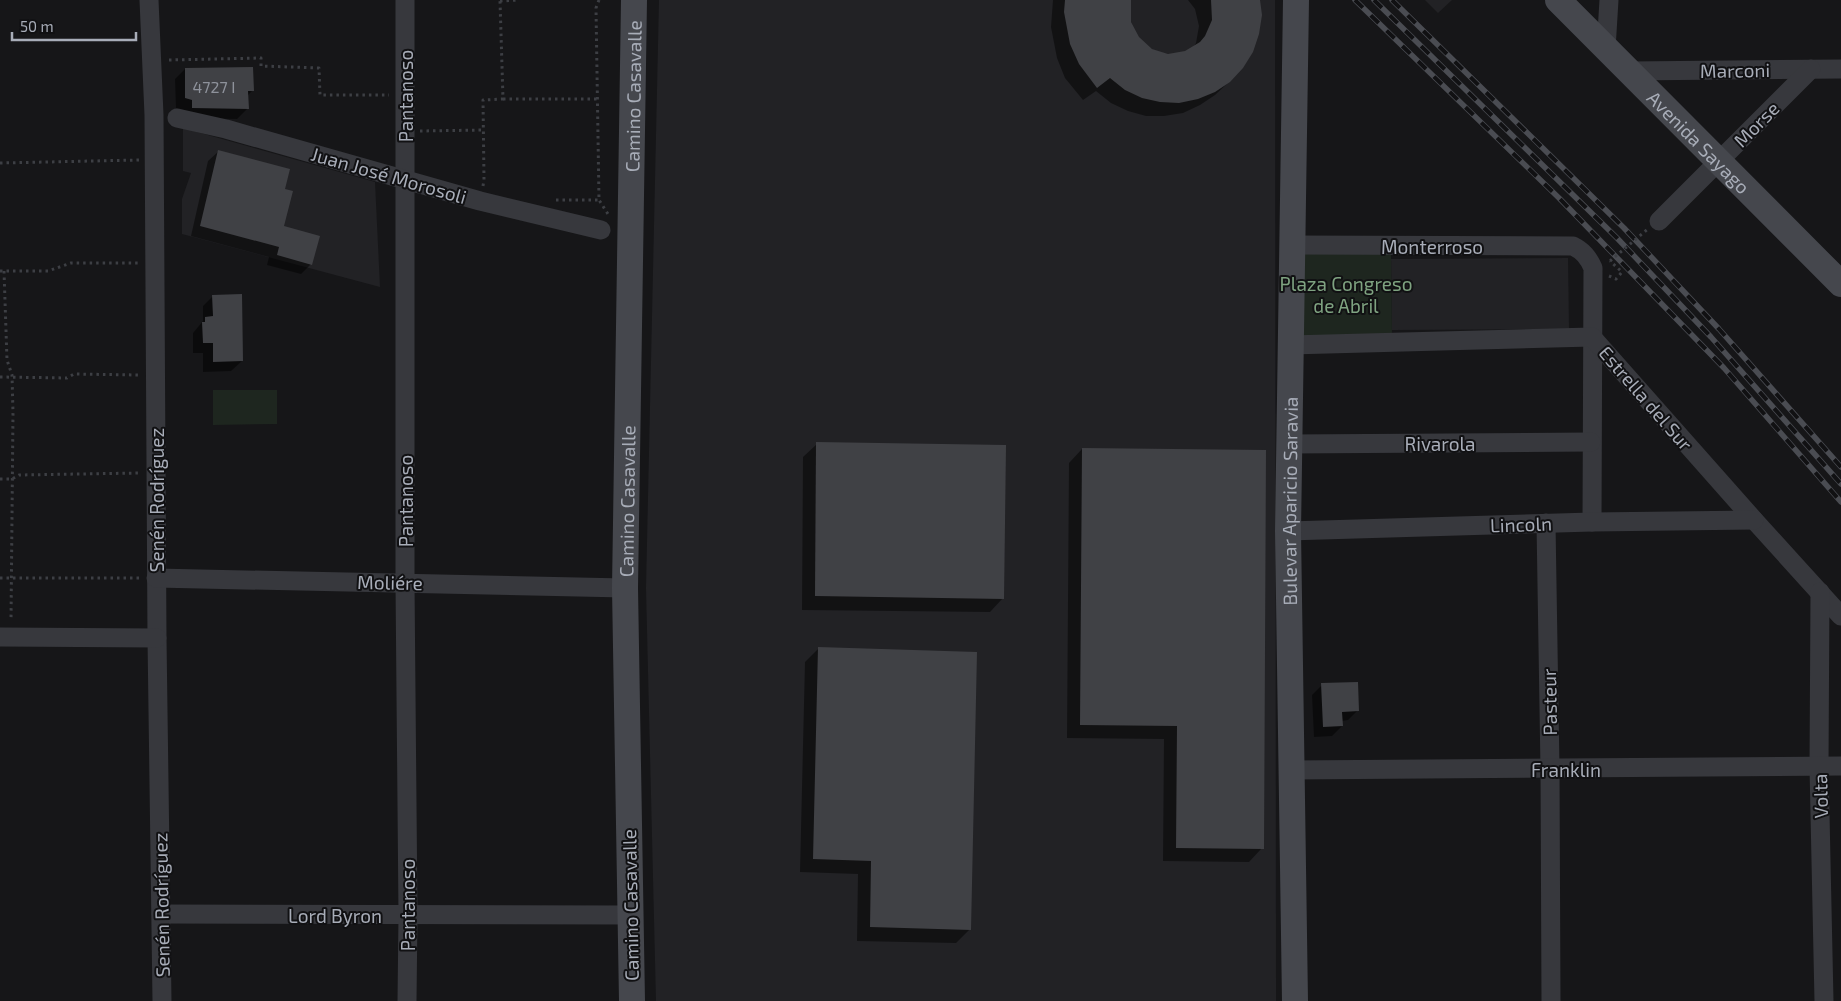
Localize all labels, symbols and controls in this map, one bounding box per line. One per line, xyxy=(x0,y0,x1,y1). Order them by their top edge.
scale bar xyxy=(12,10,136,42)
text: 50 m xyxy=(20,17,54,35)
street label: Camino Casavalle xyxy=(620,20,645,172)
street label: Pantanoso xyxy=(394,50,417,142)
street label: Marconi xyxy=(1700,58,1770,82)
house number: 4727 I xyxy=(193,77,235,96)
street label: Avenida Sayago xyxy=(1643,85,1755,198)
street label: Morse xyxy=(1728,96,1784,152)
street label: Juan José Morosoli xyxy=(309,142,469,208)
street label: Monterroso xyxy=(1381,235,1483,258)
park label: Plaza Congreso de Abril xyxy=(1280,272,1412,317)
street label: Estrella del Sur xyxy=(1594,341,1698,455)
street label: Bulevar Aparicio Saravia xyxy=(1276,396,1302,606)
street label: Camino Casavalle xyxy=(614,425,639,577)
street label: Senén Rodríguez xyxy=(145,428,168,572)
street label: Rivarola xyxy=(1404,432,1476,455)
street label: Pantanoso xyxy=(394,455,417,547)
street label: Lincoln xyxy=(1490,511,1552,537)
street label: Moliére xyxy=(357,570,423,594)
street label: Pasteur xyxy=(1537,668,1561,736)
street label: Franklin xyxy=(1531,758,1601,781)
street label: Volta xyxy=(1808,773,1832,819)
street label: Camino Casavalle xyxy=(617,829,643,981)
street label: Senén Rodríguez xyxy=(148,833,174,977)
street label: Pantanoso xyxy=(396,859,419,951)
street label: Lord Byron xyxy=(288,904,382,927)

